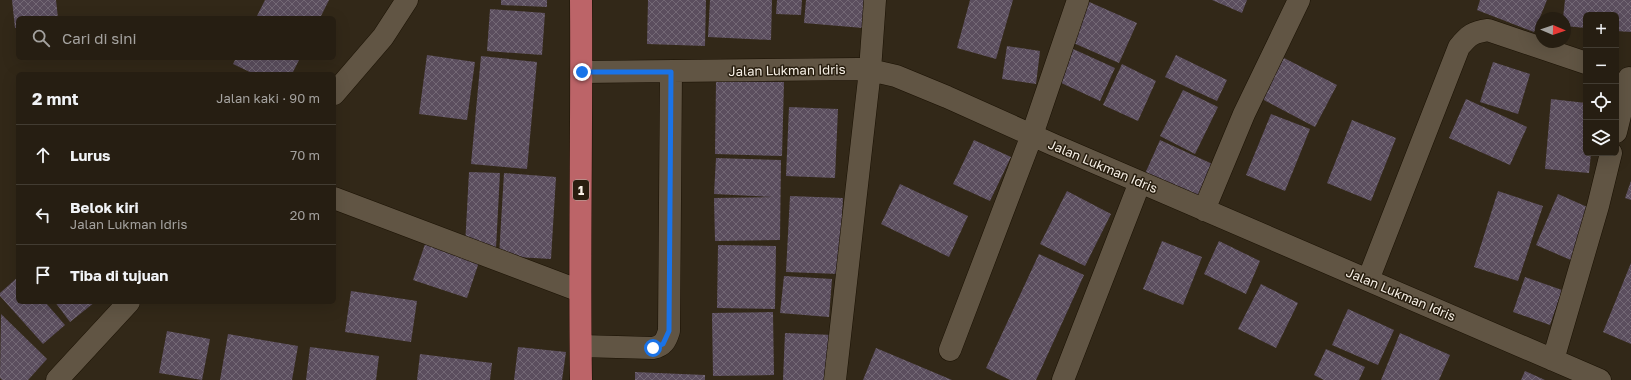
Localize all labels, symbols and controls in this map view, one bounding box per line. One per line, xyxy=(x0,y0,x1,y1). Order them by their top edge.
north arrow xyxy=(1535,12,1571,48)
map controls xyxy=(1583,12,1619,156)
button: + xyxy=(1583,12,1619,48)
search box xyxy=(16,16,336,60)
icon: search xyxy=(30,27,52,49)
text: Cari di sini xyxy=(62,29,137,47)
button: − xyxy=(1583,48,1619,84)
street label: Jalan Lukman Idris xyxy=(728,61,846,79)
route end xyxy=(573,63,591,81)
button: locate xyxy=(1583,84,1619,120)
text: 2 mnt xyxy=(32,88,79,109)
text: Jalan kaki · 90 m xyxy=(216,90,320,106)
button: layers xyxy=(1583,120,1619,156)
street label: Jalan Lukman Idris xyxy=(1046,136,1160,196)
icon: ahead xyxy=(32,144,54,166)
text: Lurus xyxy=(70,146,111,164)
text: 70 m xyxy=(290,147,320,163)
road number: 1 xyxy=(573,180,589,200)
text: Belok kiri xyxy=(70,198,139,216)
icon: left xyxy=(32,204,54,226)
text: 20 m xyxy=(290,207,320,223)
text: Jalan Lukman Idris xyxy=(70,216,187,232)
icon: arrive xyxy=(32,264,54,286)
street label: Jalan Lukman Idris xyxy=(1344,264,1458,324)
text: Tiba di tujuan xyxy=(70,266,168,284)
route start xyxy=(644,339,662,357)

